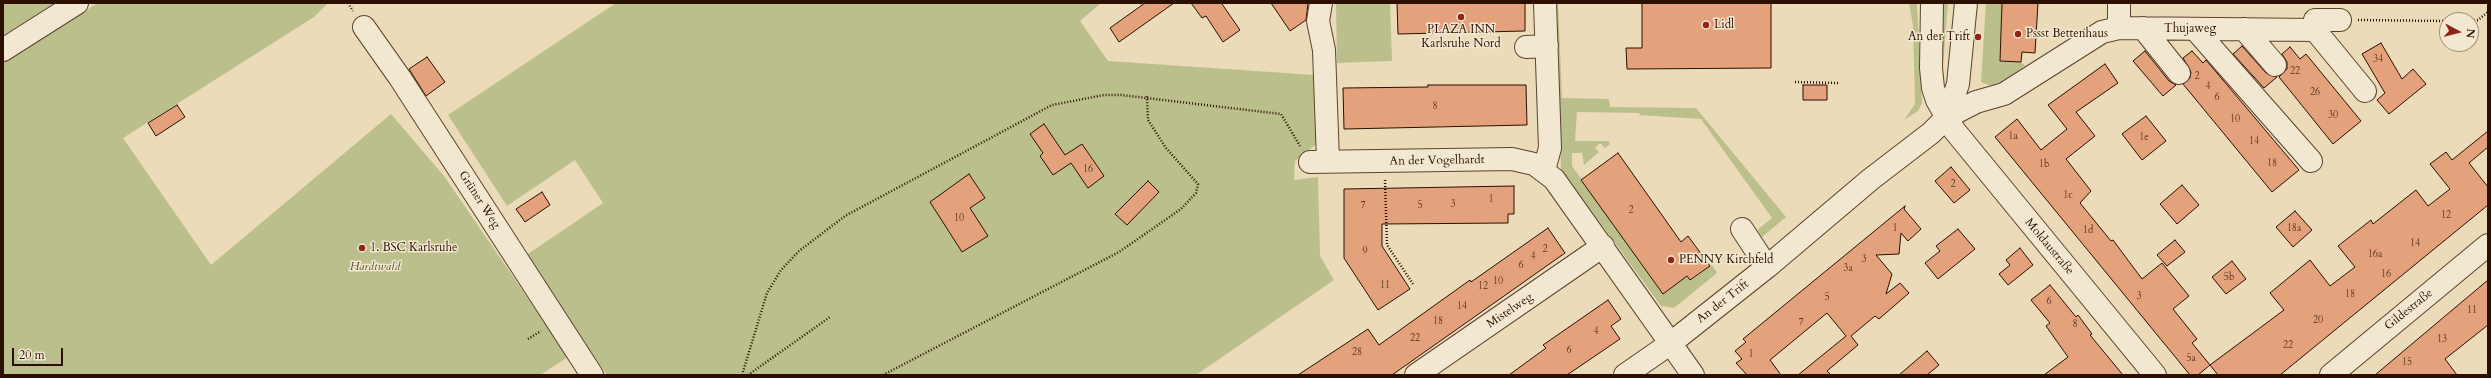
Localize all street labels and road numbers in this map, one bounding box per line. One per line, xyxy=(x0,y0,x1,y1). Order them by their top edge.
street label: Thujaweg xyxy=(2164,22,2216,36)
street label: An der Vogelhardt xyxy=(1389,153,1485,169)
street label: Grüner Weg xyxy=(455,169,503,231)
street label: Moldaustraße xyxy=(2021,216,2077,278)
street label: An der Trift xyxy=(1694,277,1752,327)
street label: Gildestraße xyxy=(2382,286,2436,334)
street label: Mistelweg xyxy=(1484,290,1536,332)

